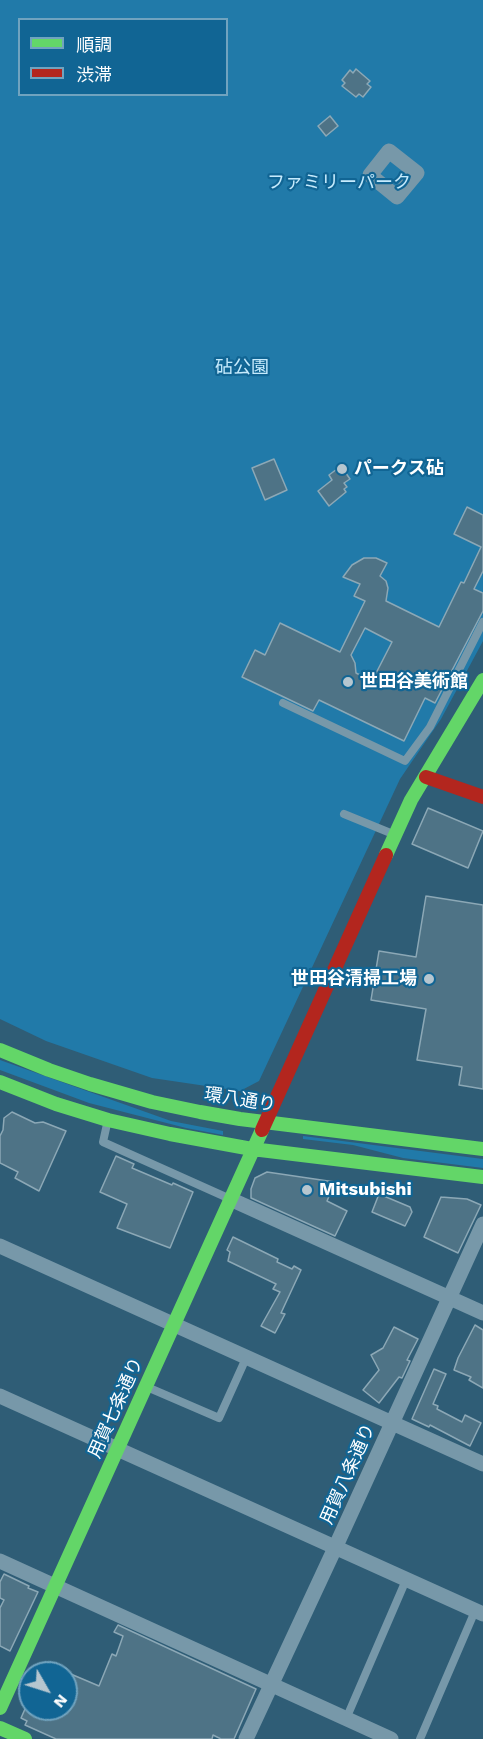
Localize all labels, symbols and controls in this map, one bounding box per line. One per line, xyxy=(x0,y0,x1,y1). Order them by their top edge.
legend xyxy=(18,18,228,96)
text: 順調 xyxy=(76,34,112,55)
text: 渋滞 xyxy=(76,64,112,85)
park label: ファミリーパーク xyxy=(267,172,411,194)
park label: 砧公園 xyxy=(215,357,269,379)
place label: パークス砧 xyxy=(354,458,444,480)
marker: パークス砧 xyxy=(335,462,349,476)
place label: 世田谷美術館 xyxy=(360,671,468,693)
marker: 世田谷美術館 xyxy=(341,675,355,689)
place label: 世田谷清掃工場 xyxy=(291,968,417,990)
marker: 世田谷清掃工場 xyxy=(422,972,436,986)
street label: 環八通り xyxy=(203,1084,277,1116)
place label: Mitsubishi xyxy=(319,1179,412,1201)
marker: Mitsubishi xyxy=(300,1183,314,1197)
street label: 用賀七条通り xyxy=(84,1354,148,1462)
street label: 用賀八条通り xyxy=(316,1420,380,1528)
north arrow xyxy=(18,1661,78,1721)
text: N xyxy=(50,1691,72,1712)

